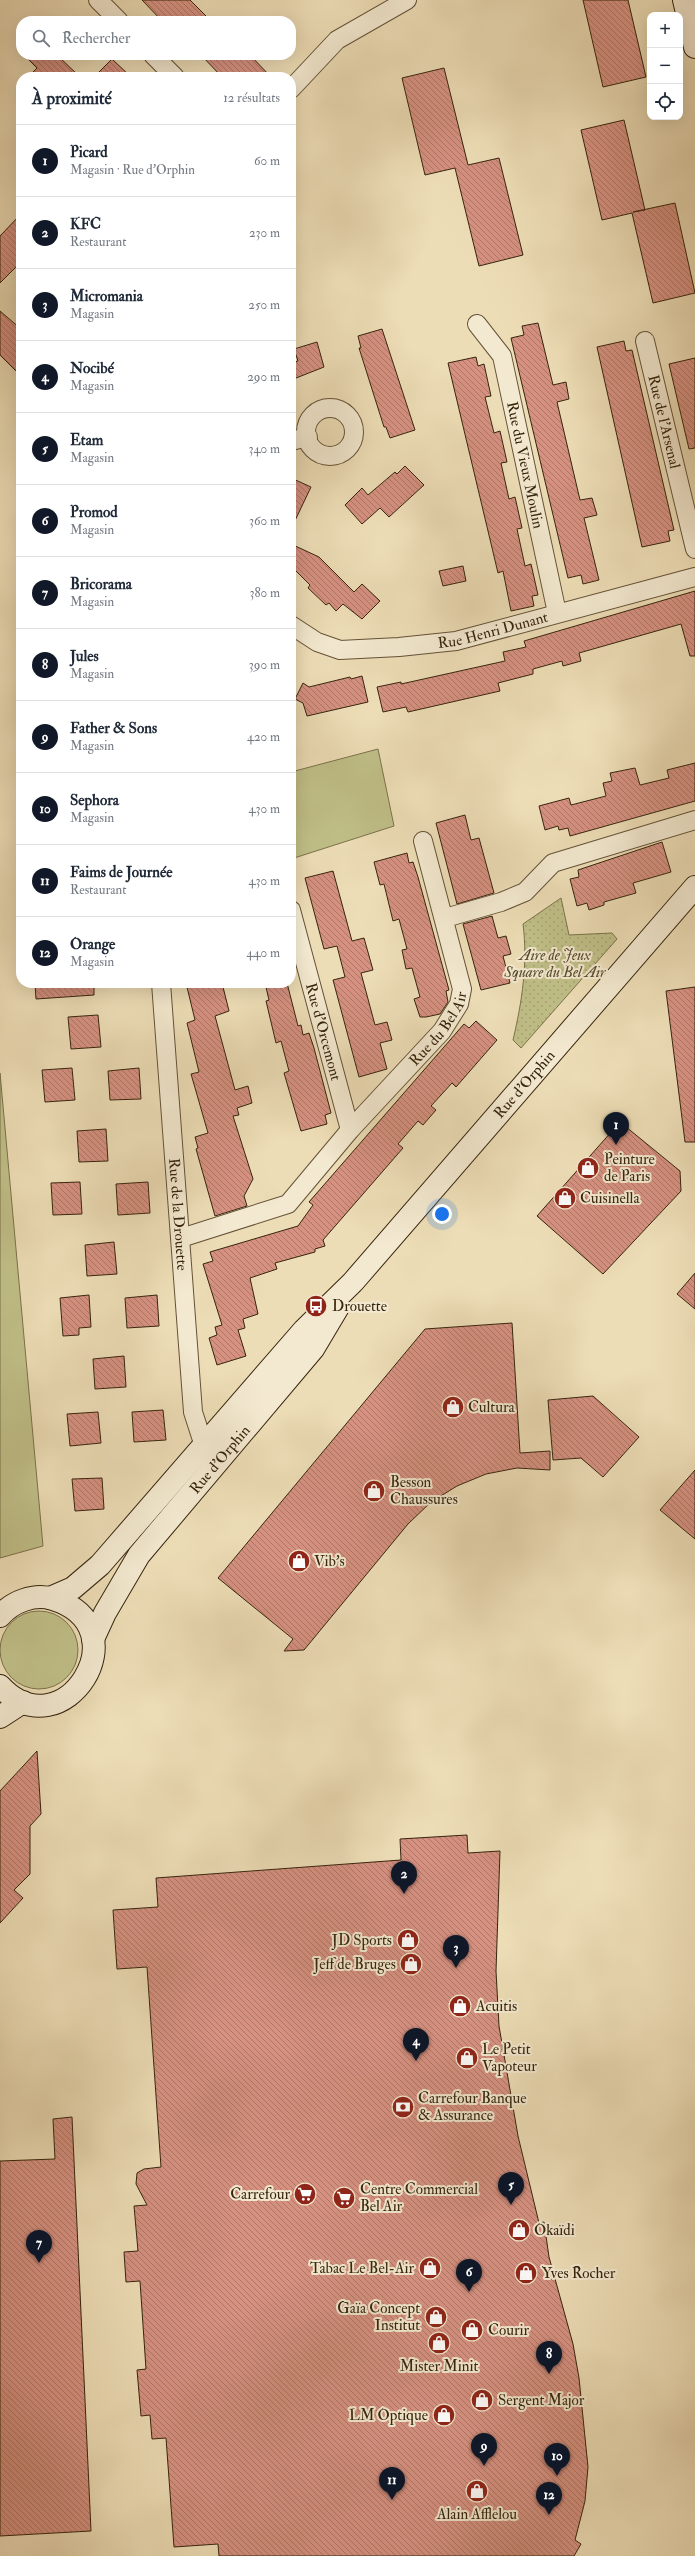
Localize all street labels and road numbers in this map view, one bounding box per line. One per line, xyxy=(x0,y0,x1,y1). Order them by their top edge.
street label: Rue de l'Arsenal xyxy=(643,373,684,471)
street label: Rue du Vieux Moulin xyxy=(502,400,548,531)
street label: Rue Henri Dunant xyxy=(437,608,550,653)
street label: Rue d'Orcemont xyxy=(301,981,345,1083)
street label: Rue du Bel Air xyxy=(405,990,471,1070)
street label: Rue d'Orphin xyxy=(490,1046,559,1122)
street label: Rue de la Drouette xyxy=(164,1157,191,1271)
street label: Rue d'Orphin xyxy=(186,1421,255,1498)

